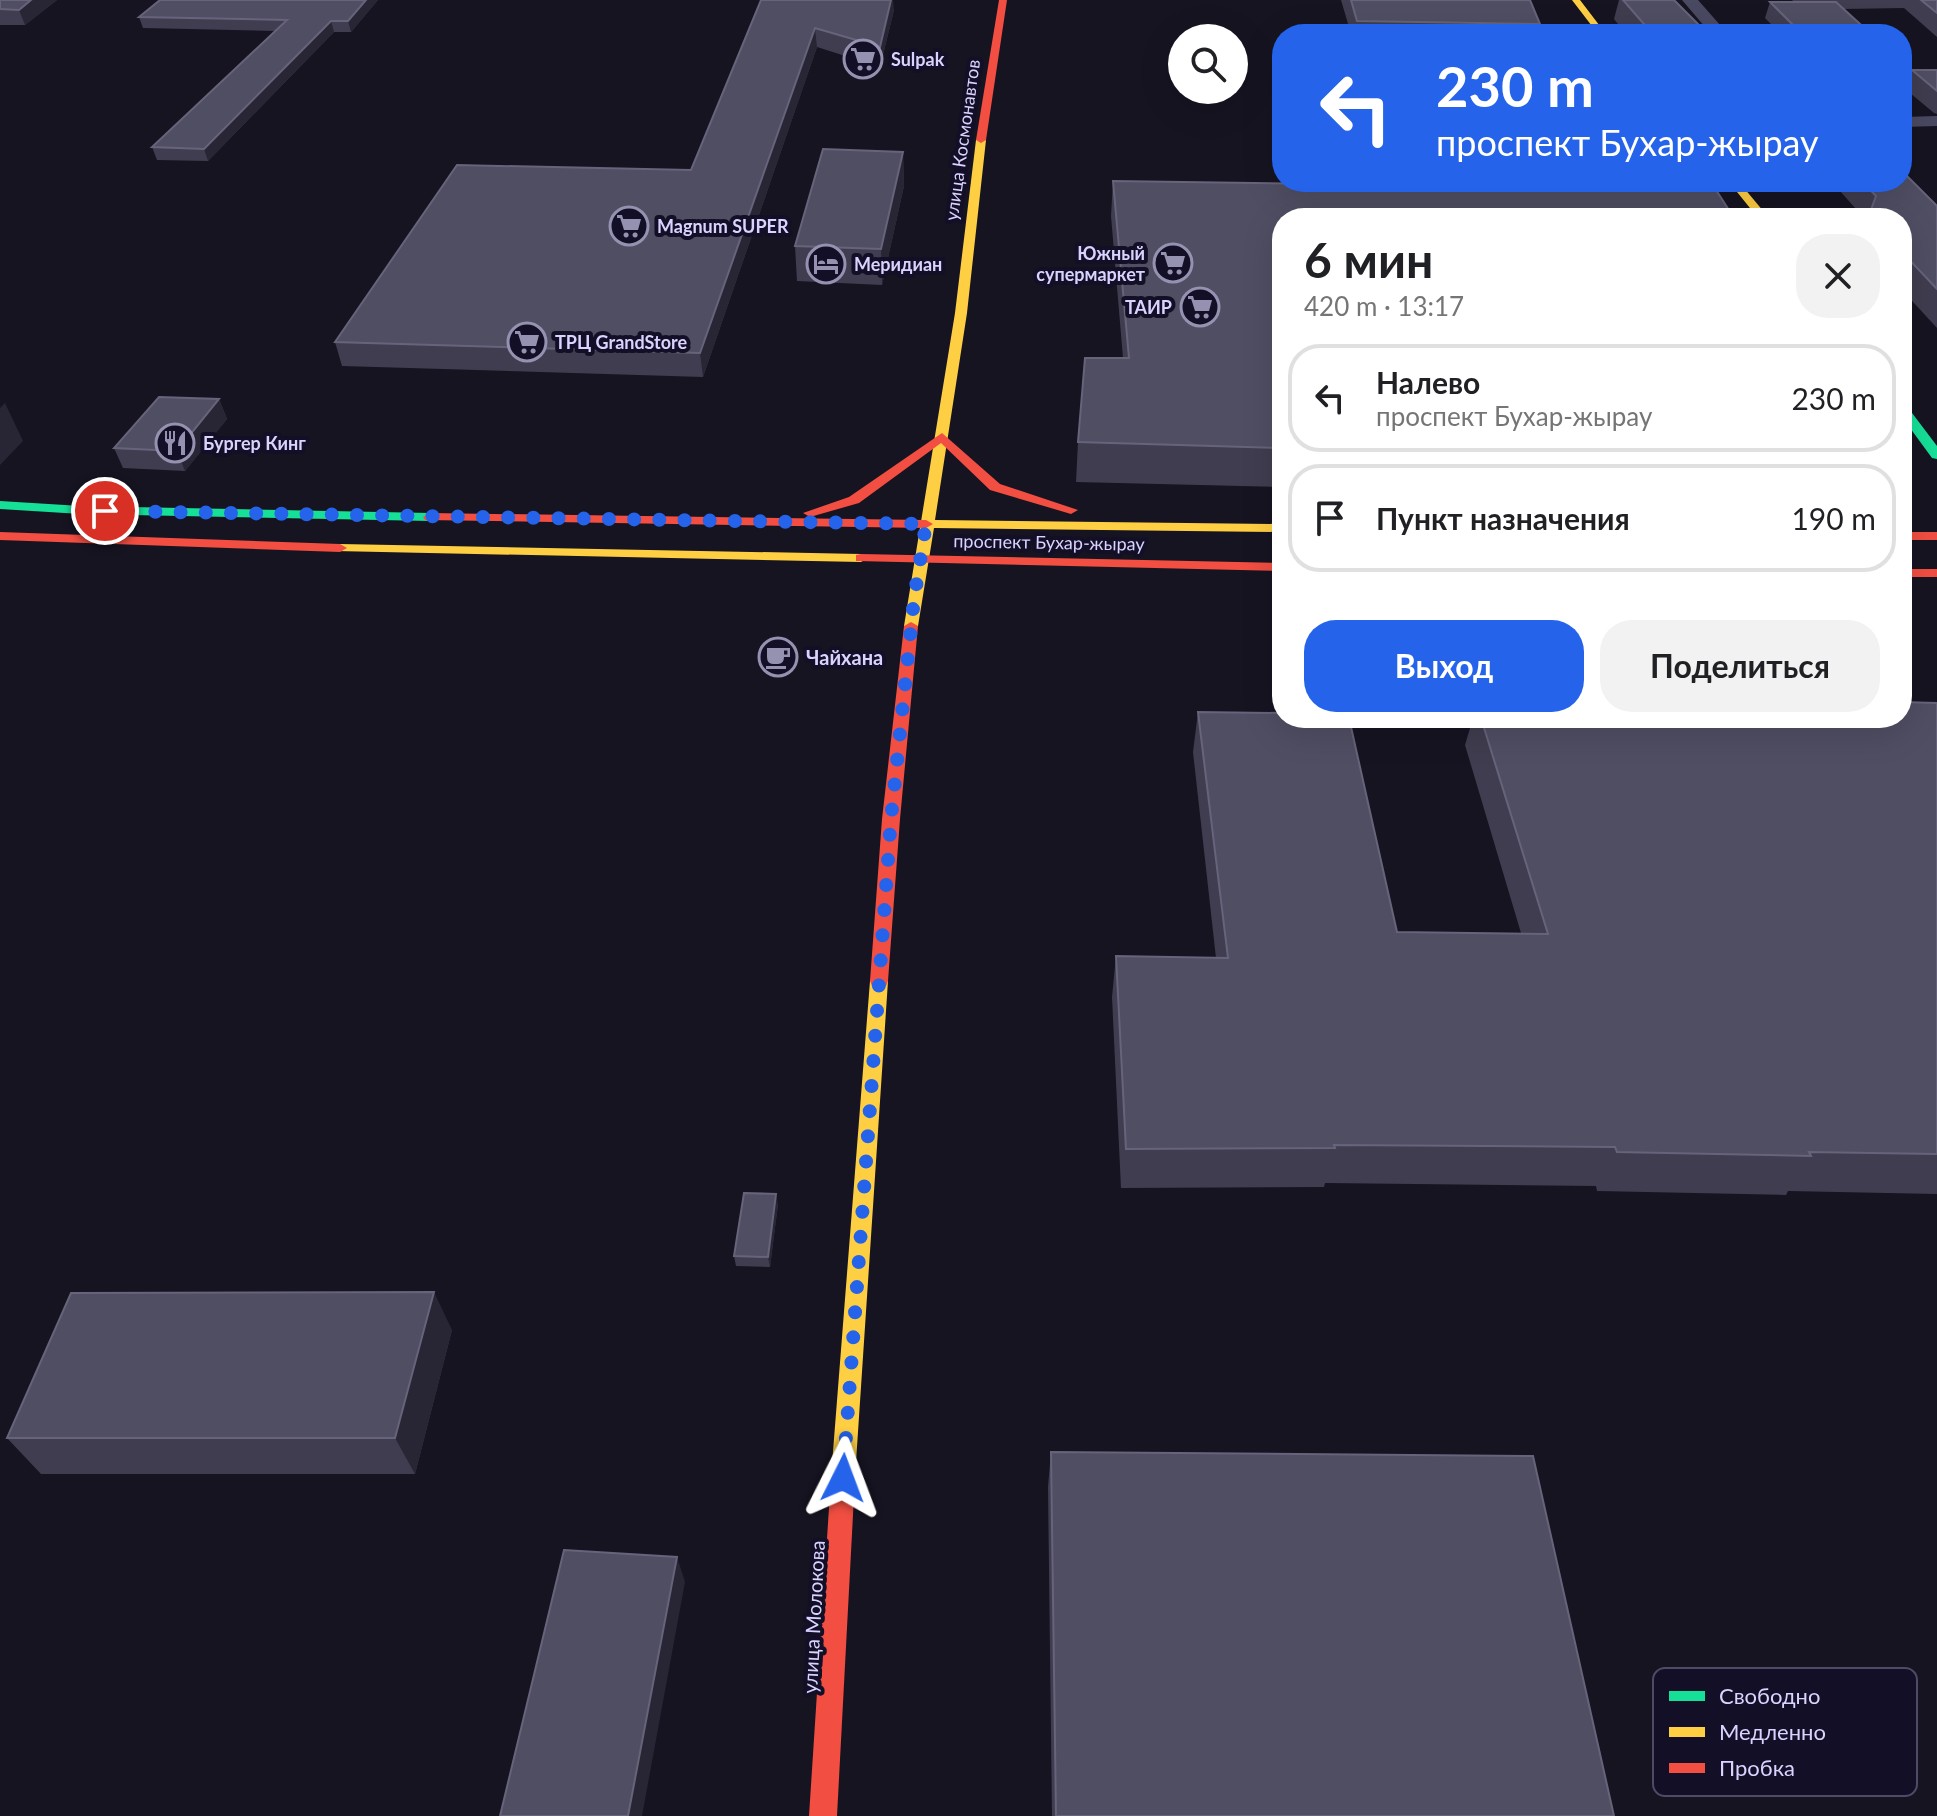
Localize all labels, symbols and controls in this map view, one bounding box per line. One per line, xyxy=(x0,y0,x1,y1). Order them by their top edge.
map controls xyxy=(1168,24,1248,104)
button: search xyxy=(1168,24,1248,104)
supermarket icon: Sulpak xyxy=(842,38,884,80)
place label: Sulpak xyxy=(891,48,945,70)
text: 230 m xyxy=(1436,52,1594,119)
icon: left xyxy=(1304,56,1408,160)
street label: улица Космонавтов xyxy=(940,58,984,222)
text: проспект Бухар-жырау xyxy=(1436,120,1819,164)
supermarket icon: Magnum SUPER xyxy=(608,205,650,247)
place label: Magnum SUPER xyxy=(657,215,789,237)
text: 6 мин xyxy=(1304,231,1433,288)
button: close xyxy=(1796,234,1880,318)
place label: Южный супермаркет xyxy=(1036,242,1146,285)
supermarket icon: Южный супермаркет xyxy=(1152,242,1194,284)
hotel icon: Меридиан xyxy=(805,243,847,285)
place label: Меридиан xyxy=(854,253,942,275)
supermarket icon: ТАИР xyxy=(1179,286,1221,328)
text: 420 m · 13:17 xyxy=(1304,290,1464,322)
place label: ТАИР xyxy=(1125,296,1172,318)
supermarket icon: ТРЦ GrandStore xyxy=(506,321,548,363)
place label: ТРЦ GrandStore xyxy=(555,331,687,353)
text: Налево xyxy=(1376,364,1480,400)
icon: left xyxy=(1308,376,1352,420)
text: 230 m xyxy=(1791,380,1876,416)
text: проспект Бухар-жырау xyxy=(1376,400,1652,432)
restaurant icon: Бургер Кинг xyxy=(154,422,196,464)
place label: Бургер Кинг xyxy=(203,432,306,454)
pin xyxy=(71,477,139,545)
icon: arrive xyxy=(83,489,127,533)
icon: arrive xyxy=(1308,496,1352,540)
text: Пункт назначения xyxy=(1376,500,1630,536)
text: 190 m xyxy=(1791,500,1876,536)
street label: проспект Бухар-жырау xyxy=(953,529,1146,555)
button: Выход xyxy=(1304,620,1584,712)
button: Поделиться xyxy=(1600,620,1880,712)
cafe icon: Чайхана xyxy=(757,636,799,678)
place label: Чайхана xyxy=(806,645,883,669)
position arrow xyxy=(801,1436,885,1520)
street label: улица Молокова xyxy=(797,1540,829,1694)
legend xyxy=(1653,1668,1917,1796)
text: Свободно xyxy=(1719,1682,1820,1709)
text: Медленно xyxy=(1719,1718,1826,1745)
text: Пробка xyxy=(1719,1754,1795,1781)

